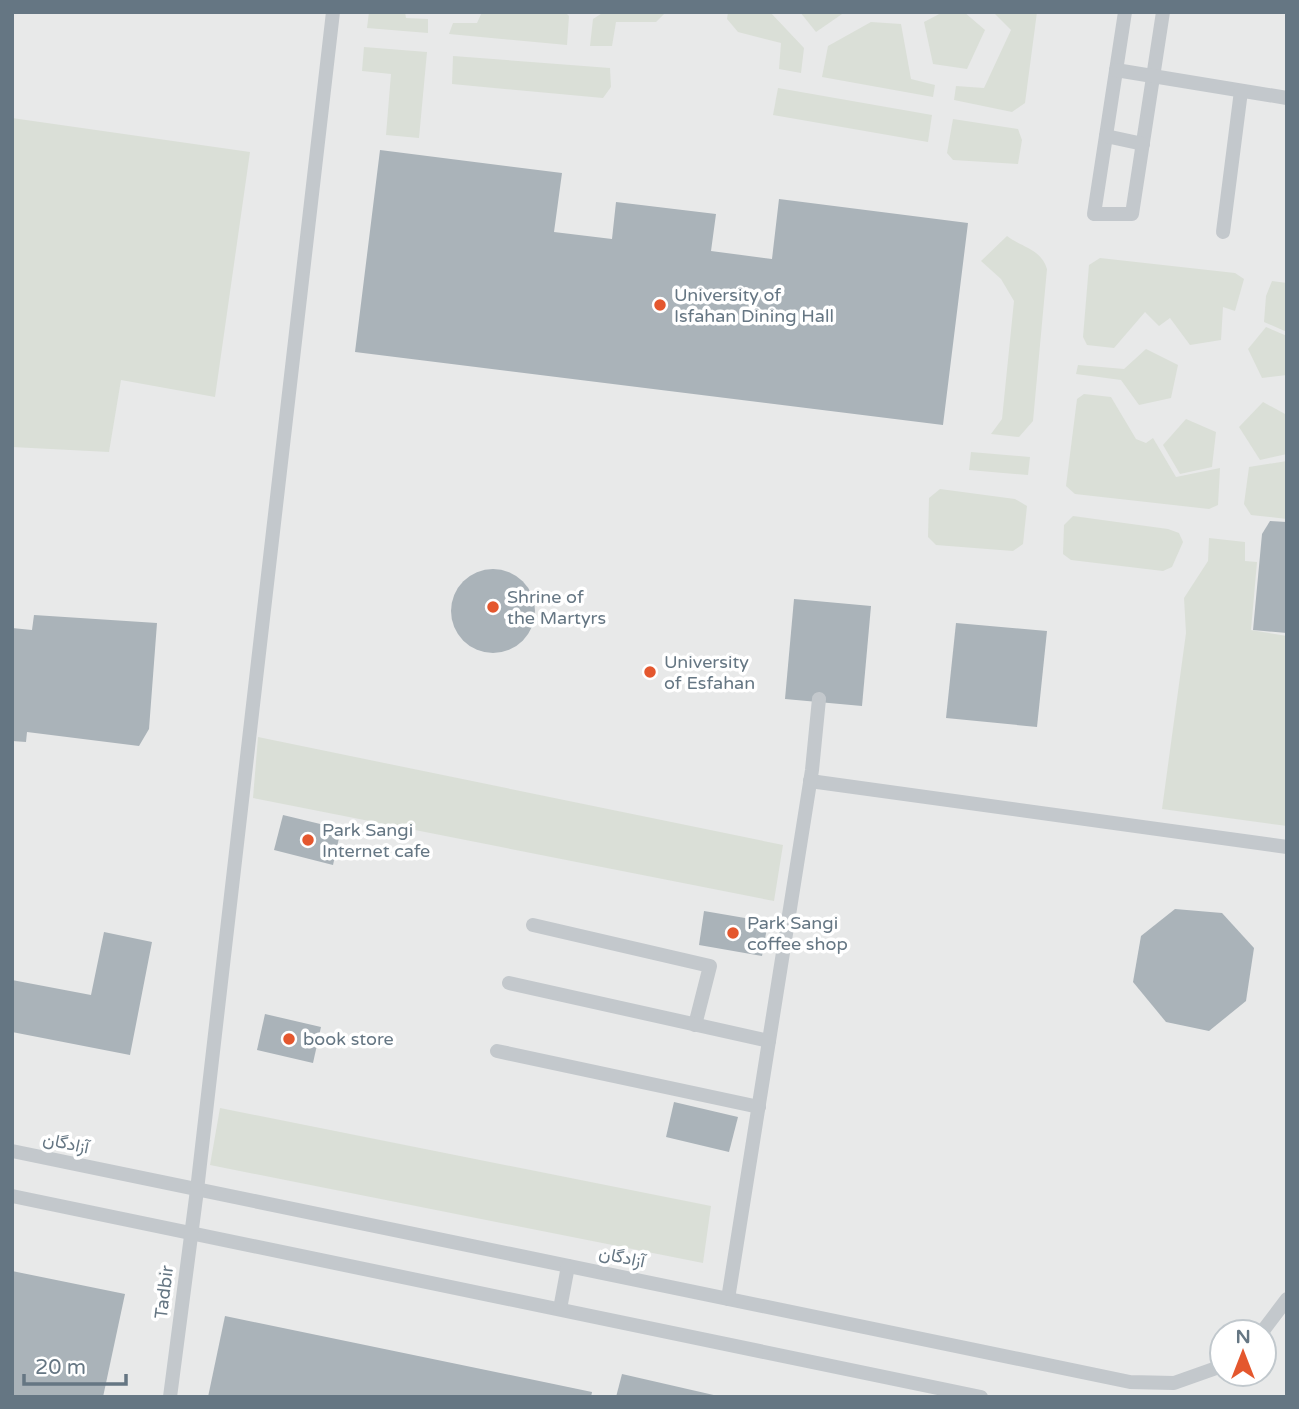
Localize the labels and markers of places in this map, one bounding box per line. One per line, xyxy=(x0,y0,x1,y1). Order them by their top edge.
place label: University of Isfahan Dining Hall xyxy=(674,284,834,327)
marker: University of Isfahan Dining Hall xyxy=(652,297,668,313)
place label: Shrine of the Martyrs xyxy=(507,586,606,629)
marker: Shrine of the Martyrs xyxy=(485,599,501,615)
place label: University of Esfahan xyxy=(664,651,755,694)
marker: University of Esfahan xyxy=(642,664,658,680)
place label: Park Sangi Internet cafe xyxy=(322,819,430,862)
marker: Park Sangi Internet cafe xyxy=(300,832,316,848)
place label: Park Sangi coffee shop xyxy=(747,912,848,955)
marker: Park Sangi coffee shop xyxy=(725,925,741,941)
place label: book store xyxy=(303,1028,394,1050)
marker: book store xyxy=(281,1031,297,1047)

